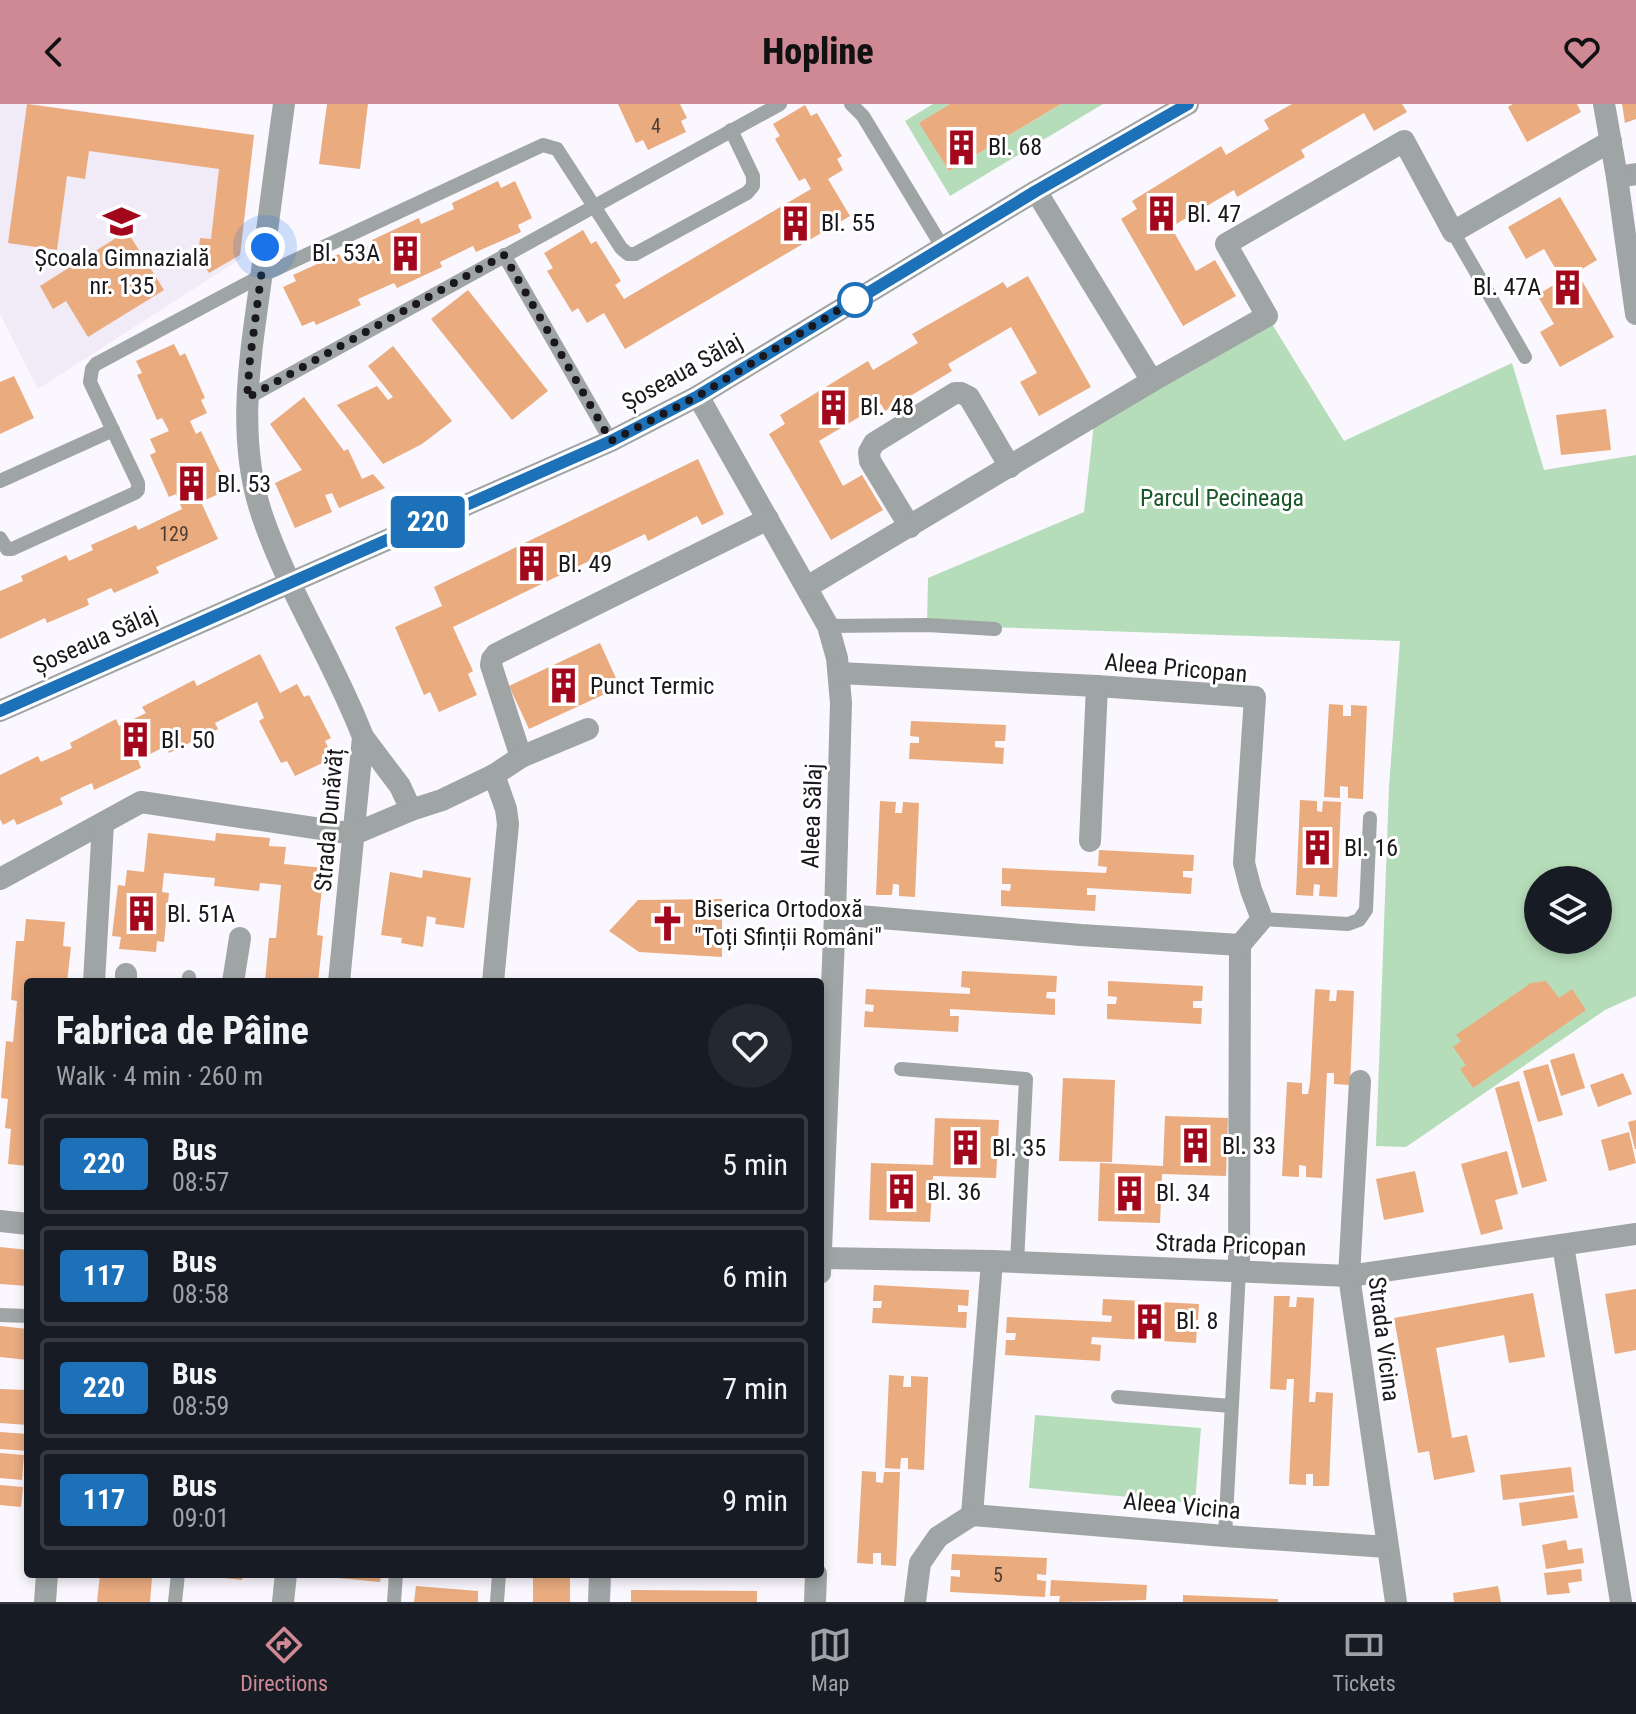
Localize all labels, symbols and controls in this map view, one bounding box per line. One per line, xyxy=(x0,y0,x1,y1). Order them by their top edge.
icon: back xyxy=(32,30,76,74)
icon: heart xyxy=(1560,30,1604,74)
text: Hopline xyxy=(762,31,874,73)
house number: 4 xyxy=(651,114,661,138)
building icon: Bl. 68 xyxy=(943,128,981,166)
place label: Bl. 68 xyxy=(988,133,1042,161)
building icon: Bl. 47 xyxy=(1142,195,1180,233)
place label: Bl. 47 xyxy=(1187,200,1241,228)
school or university icon: Școala Gimnazială nr. 135 xyxy=(103,202,141,240)
building icon: Bl. 55 xyxy=(776,204,814,242)
place label: Bl. 55 xyxy=(821,209,875,237)
your location xyxy=(245,227,285,267)
building icon: Bl. 53A xyxy=(387,234,425,272)
place label: Bl. 53A xyxy=(312,239,380,267)
place label: Școala Gimnazială nr. 135 xyxy=(34,244,210,300)
building icon: Bl. 47A xyxy=(1548,268,1586,306)
place label: Bl. 47A xyxy=(1473,273,1541,301)
unlabelled marker xyxy=(838,283,872,317)
street label: Șoseaua Sălaj xyxy=(617,327,747,417)
building icon: Bl. 48 xyxy=(815,388,853,426)
place label: Bl. 48 xyxy=(860,393,914,421)
building icon: Bl. 53 xyxy=(172,465,210,503)
place label: Bl. 53 xyxy=(217,470,271,498)
park label: Parcul Pecineaga xyxy=(1140,484,1304,512)
line badge: 220 xyxy=(382,496,474,548)
text: 220 xyxy=(407,505,449,538)
house number: 129 xyxy=(159,522,189,546)
building icon: Bl. 49 xyxy=(513,545,551,583)
place label: Bl. 49 xyxy=(558,550,612,578)
street label: Șoseaua Sălaj xyxy=(28,600,162,680)
street label: Aleea Pricopan xyxy=(1104,648,1248,688)
building icon: Punct Termic xyxy=(545,667,583,705)
place label: Punct Termic xyxy=(590,672,714,700)
building icon: Bl. 50 xyxy=(116,721,154,759)
place label: Bl. 50 xyxy=(161,726,215,754)
street label: Strada Dunăvăț xyxy=(309,747,349,893)
street label: Aleea Sălaj xyxy=(796,763,828,869)
building icon: Bl. 16 xyxy=(1299,829,1337,867)
place label: Bl. 16 xyxy=(1344,834,1398,862)
map controls xyxy=(1524,866,1612,954)
button: layers xyxy=(1524,866,1612,954)
building icon: Bl. 51A xyxy=(122,895,160,933)
place label: Biserica Ortodoxă "Toți Sfinții Români" xyxy=(694,895,882,951)
place label: Bl. 51A xyxy=(167,900,235,928)
church icon: Biserica Ortodoxă "Toți Sfinții Români" xyxy=(649,904,687,942)
button: heart xyxy=(708,1004,792,1088)
text: Fabrica de Pâine xyxy=(56,1009,309,1053)
text: Walk · 4 min · 260 m xyxy=(56,1061,263,1091)
building icon: Bl. 33 xyxy=(1177,1127,1215,1165)
building icon: Bl. 35 xyxy=(947,1129,985,1167)
text: Bus xyxy=(172,1132,217,1167)
place label: Bl. 33 xyxy=(1222,1132,1276,1160)
place label: Bl. 35 xyxy=(992,1134,1046,1162)
text: 220 xyxy=(83,1147,125,1180)
text: 5 min xyxy=(722,1147,788,1182)
text: 08:57 xyxy=(172,1167,229,1197)
building icon: Bl. 36 xyxy=(882,1173,920,1211)
building icon: Bl. 34 xyxy=(1111,1174,1149,1212)
place label: Bl. 36 xyxy=(927,1178,981,1206)
place label: Bl. 34 xyxy=(1156,1179,1210,1207)
street label: Strada Pricopan xyxy=(1155,1228,1307,1262)
text: Bus xyxy=(172,1244,217,1279)
text: 117 xyxy=(83,1259,125,1292)
text: 6 min xyxy=(722,1259,788,1294)
street label: Strada Vicina xyxy=(1362,1275,1406,1403)
text: 08:58 xyxy=(172,1279,229,1309)
building icon: Bl. 8 xyxy=(1131,1302,1169,1340)
place label: Bl. 8 xyxy=(1176,1307,1218,1335)
text: Bus xyxy=(172,1356,217,1391)
text: 220 xyxy=(83,1371,125,1404)
text: 7 min xyxy=(722,1371,788,1406)
text: 08:59 xyxy=(172,1391,229,1421)
text: Bus xyxy=(172,1468,217,1503)
text: 117 xyxy=(83,1483,125,1516)
text: 9 min xyxy=(722,1483,788,1518)
street label: Aleea Vicina xyxy=(1122,1487,1242,1525)
text: 09:01 xyxy=(172,1503,229,1533)
house number: 5 xyxy=(993,1563,1003,1587)
tab: Directions xyxy=(240,1623,328,1696)
tab: Map xyxy=(808,1623,852,1696)
tab: Tickets xyxy=(1333,1623,1396,1696)

